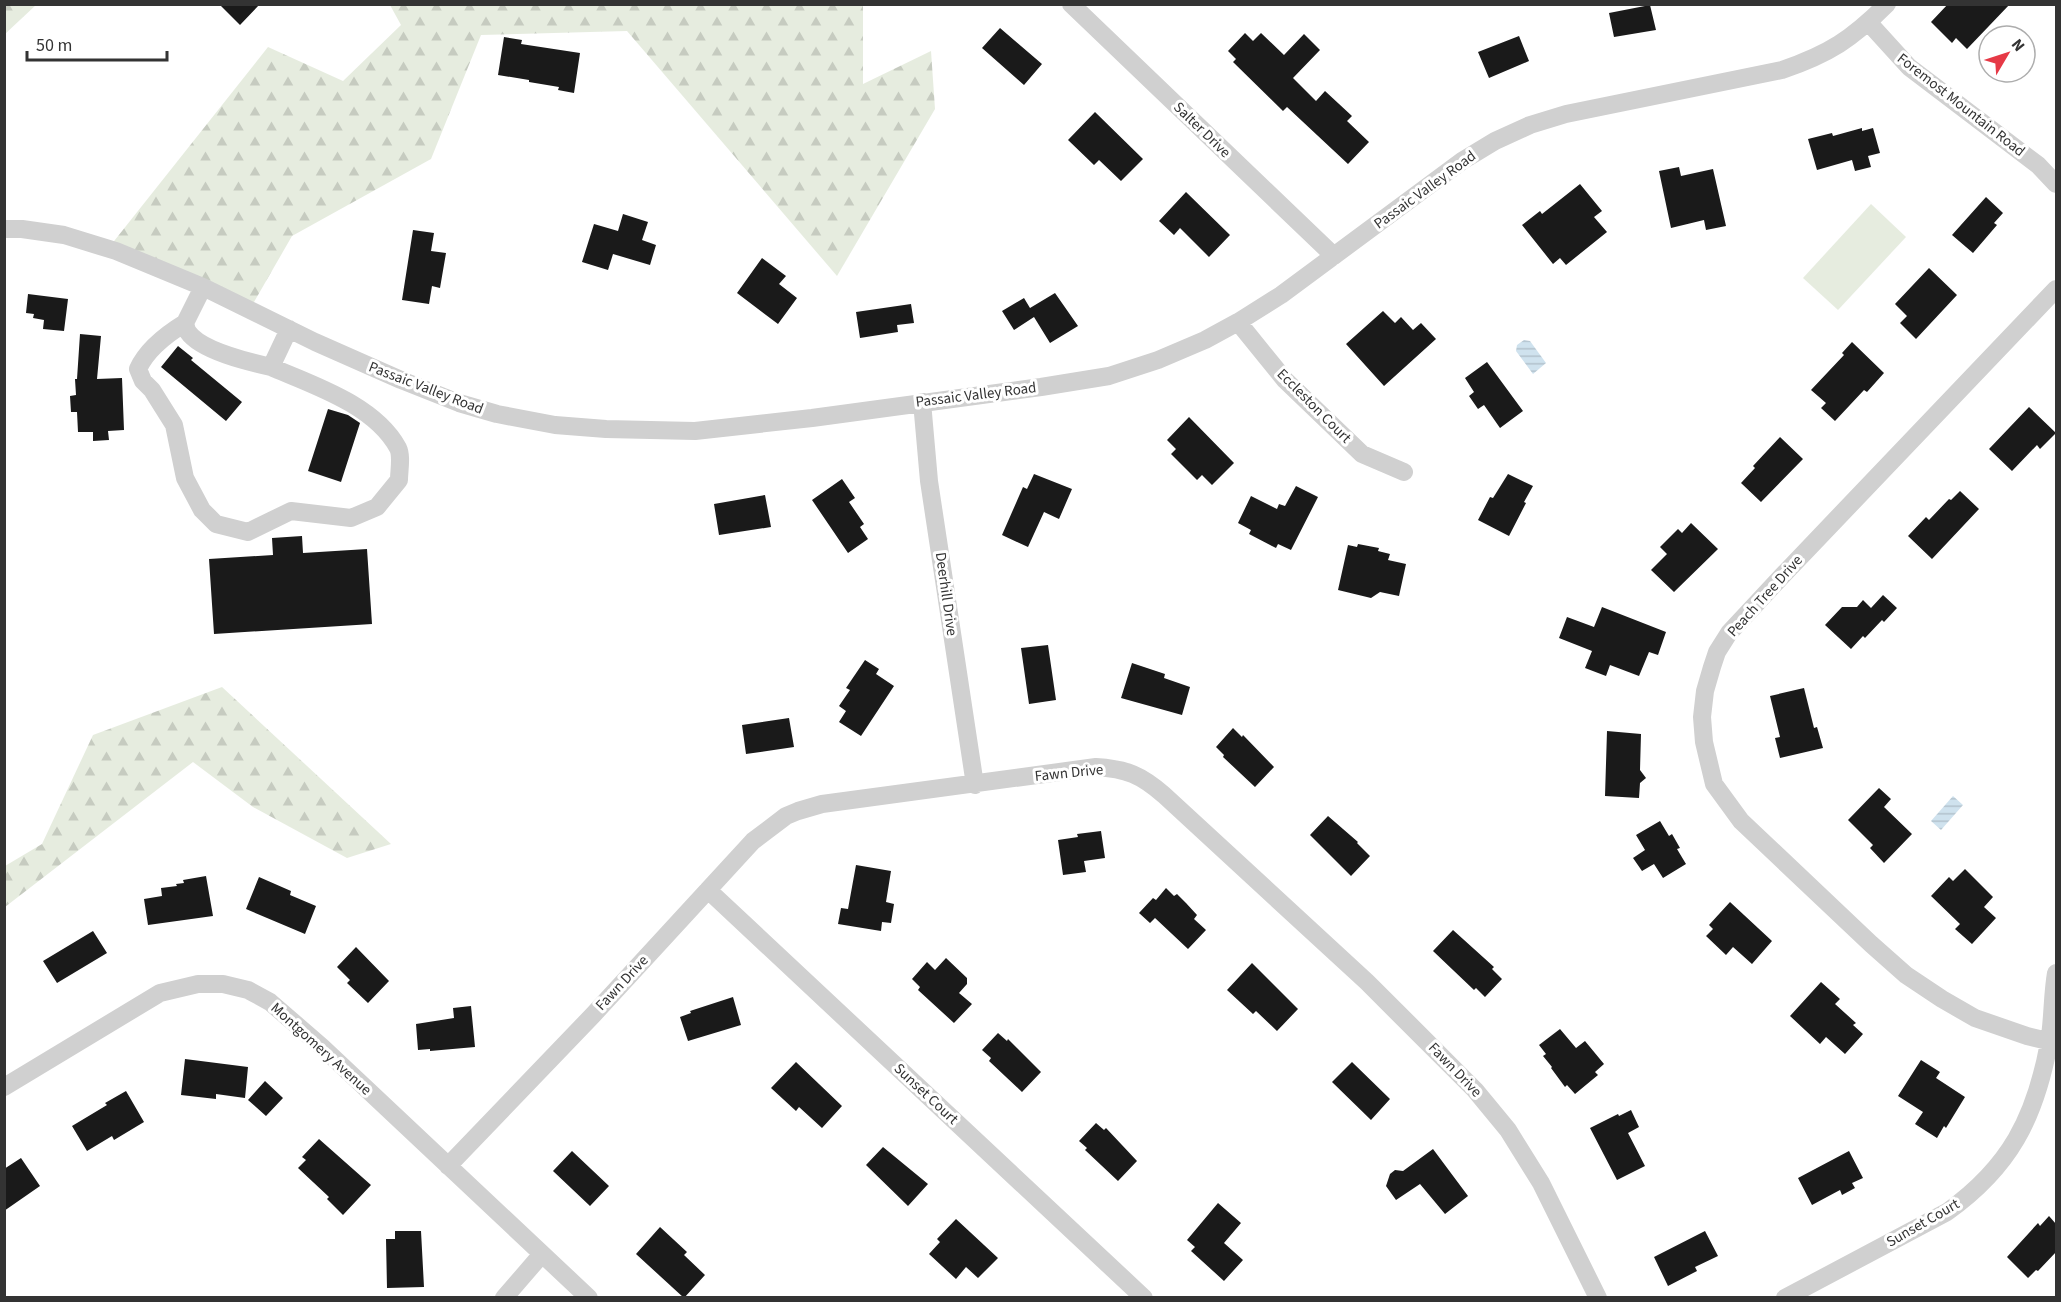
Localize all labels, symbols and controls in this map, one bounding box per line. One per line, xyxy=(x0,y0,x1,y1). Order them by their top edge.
scale bar xyxy=(27,24,166,62)
north arrow xyxy=(1977,24,2037,84)
text: 50 m xyxy=(36,33,72,58)
text: N xyxy=(2006,34,2030,56)
street label: Foremost Mountain Road xyxy=(1893,48,2029,162)
street label: Salter Drive xyxy=(1169,97,1235,163)
street label: Passaic Valley Road xyxy=(1370,146,1480,234)
street label: Passaic Valley Road xyxy=(366,356,486,420)
street label: Eccleston Court xyxy=(1272,364,1356,448)
street label: Passaic Valley Road xyxy=(914,377,1038,413)
street label: Peach Tree Drive xyxy=(1722,550,1808,642)
street label: Deerhill Drive xyxy=(930,551,962,637)
street label: Fawn Drive xyxy=(1034,759,1104,787)
street label: Fawn Drive xyxy=(591,951,653,1015)
street label: Montgomery Avenue xyxy=(266,998,376,1100)
street label: Fawn Drive xyxy=(1423,1038,1487,1102)
street label: Sunset Court xyxy=(889,1059,963,1129)
street label: Sunset Court xyxy=(1883,1194,1963,1252)

